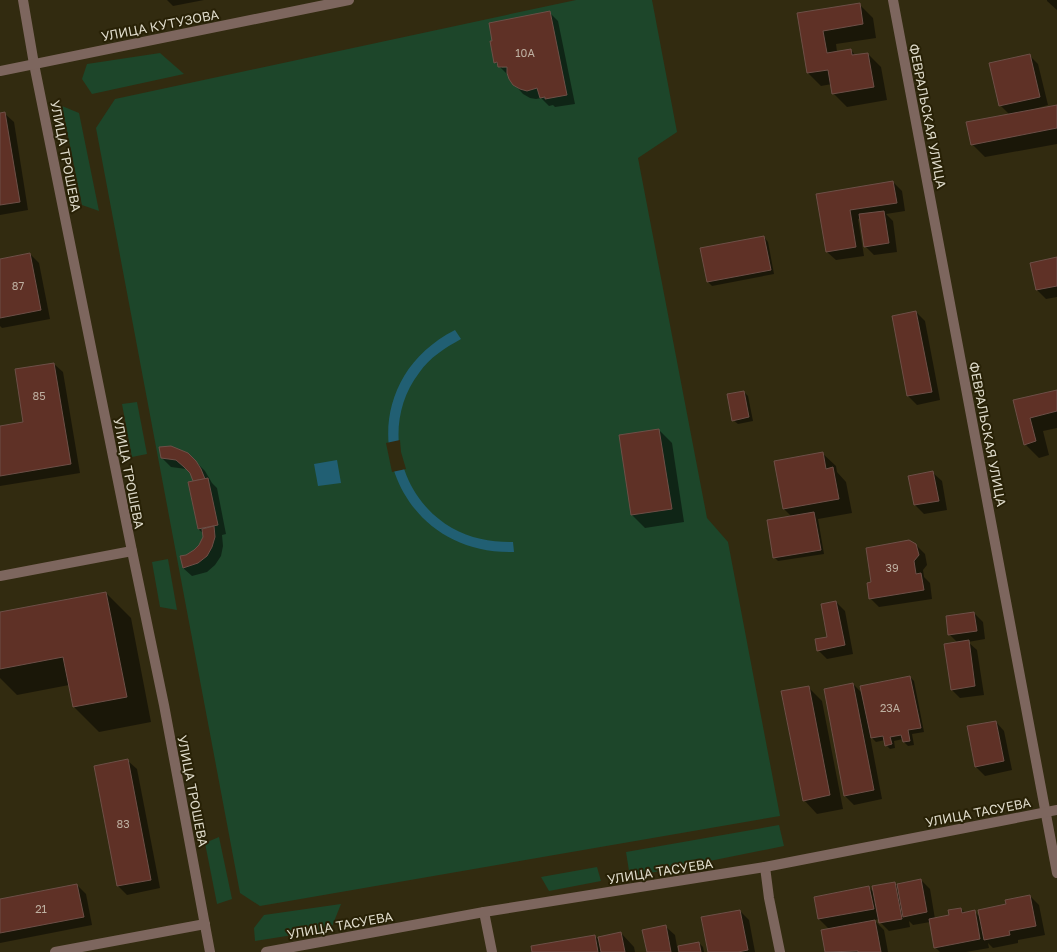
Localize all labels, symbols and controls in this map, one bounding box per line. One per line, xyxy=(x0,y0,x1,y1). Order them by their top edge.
street label: УЛИЦА КУТУЗОВА xyxy=(100,6,220,44)
street label: ФЕВРАЛЬСКАЯ УЛИЦА xyxy=(906,42,950,190)
house number: 10А xyxy=(515,46,535,59)
street label: УЛИЦА ТРОШЕВА xyxy=(47,99,85,213)
house number: 87 xyxy=(12,279,24,292)
street label: ФЕВРАЛЬСКАЯ УЛИЦА xyxy=(966,360,1010,508)
house number: 85 xyxy=(32,389,46,402)
street label: УЛИЦА ТРОШЕВА xyxy=(110,416,148,530)
house number: 39 xyxy=(885,561,899,574)
house number: 23А xyxy=(880,701,901,714)
street label: УЛИЦА ТРОШЕВА xyxy=(174,734,212,848)
street label: УЛИЦА ТАСУЕВА xyxy=(924,794,1032,830)
house number: 83 xyxy=(116,817,130,830)
street label: УЛИЦА ТАСУЕВА xyxy=(606,855,714,887)
house number: 21 xyxy=(35,902,47,915)
street label: УЛИЦА ТАСУЕВА xyxy=(286,908,394,942)

